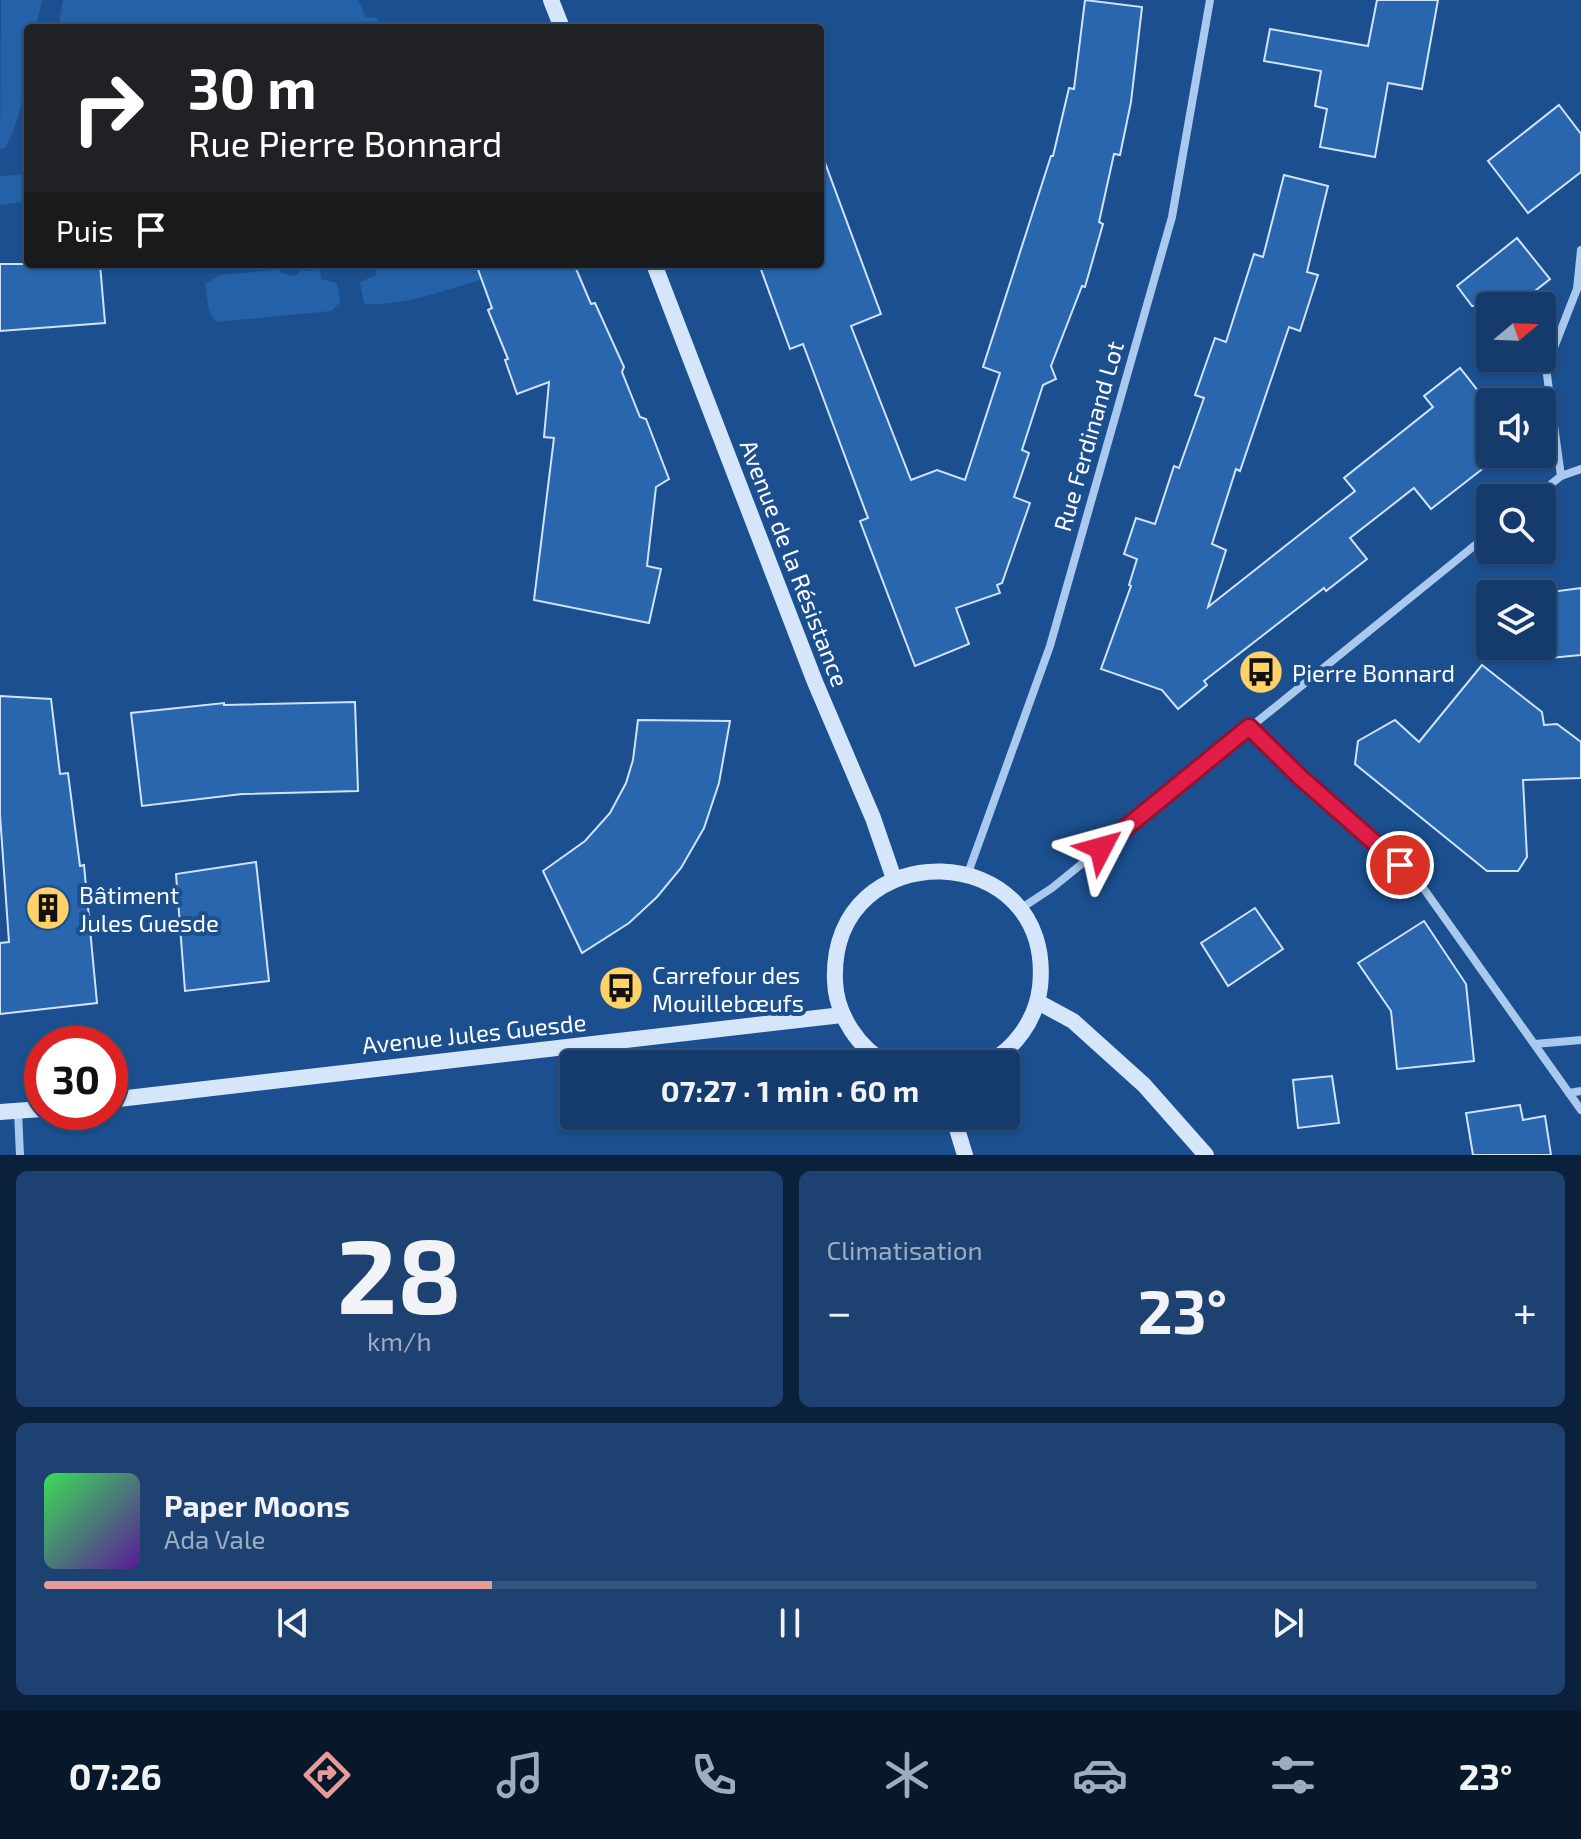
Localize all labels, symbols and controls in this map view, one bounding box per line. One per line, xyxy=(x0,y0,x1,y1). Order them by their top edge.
text: 30 m xyxy=(188,53,317,120)
icon: right xyxy=(56,56,160,160)
text: Rue Pierre Bonnard xyxy=(188,121,502,164)
icon: arrive xyxy=(129,208,173,252)
text: Puis xyxy=(56,212,113,248)
north arrow xyxy=(1476,292,1556,372)
map controls xyxy=(1476,292,1556,660)
street label: Rue Ferdinand Lot xyxy=(1047,338,1129,534)
button: sound xyxy=(1476,388,1556,468)
street label: Avenue de la Résistance xyxy=(735,435,855,691)
button: search xyxy=(1476,484,1556,564)
button: layers xyxy=(1476,580,1556,660)
bus stop icon: Pierre Bonnard xyxy=(1237,648,1285,696)
place label: Pierre Bonnard xyxy=(1292,658,1455,687)
position arrow xyxy=(1059,806,1143,890)
pin xyxy=(1366,831,1434,899)
icon: arrive xyxy=(1378,843,1422,887)
place label: Bâtiment Jules Guesde xyxy=(79,880,219,937)
building icon: Bâtiment Jules Guesde xyxy=(24,884,72,932)
place label: Carrefour des Mouillebœufs xyxy=(652,960,804,1017)
bus stop icon: Carrefour des Mouillebœufs xyxy=(597,964,645,1012)
street label: Avenue Jules Guesde xyxy=(361,1007,587,1059)
speed limit sign: 30 xyxy=(24,1026,128,1130)
text: 07:27 · 1 min · 60 m xyxy=(661,1072,919,1108)
text: 28 xyxy=(337,1210,462,1335)
text: Climatisation xyxy=(827,1234,983,1265)
text: 23° xyxy=(1138,1274,1227,1346)
text: − xyxy=(827,1284,852,1337)
text: + xyxy=(1513,1284,1537,1337)
text: km/h xyxy=(367,1325,432,1356)
text: Paper Moons xyxy=(164,1487,350,1523)
text: Ada Vale xyxy=(164,1523,266,1554)
icon: previous xyxy=(271,1601,315,1645)
icon: pause xyxy=(768,1601,812,1645)
icon: next xyxy=(1266,1601,1310,1645)
icon: directions xyxy=(299,1747,355,1803)
icon: music xyxy=(492,1747,548,1803)
icon: phone xyxy=(686,1747,742,1803)
icon: climate xyxy=(879,1747,935,1803)
icon: car xyxy=(1072,1747,1128,1803)
icon: filters xyxy=(1265,1747,1321,1803)
text: 07:26 xyxy=(69,1754,162,1797)
text: 23° xyxy=(1459,1754,1512,1797)

